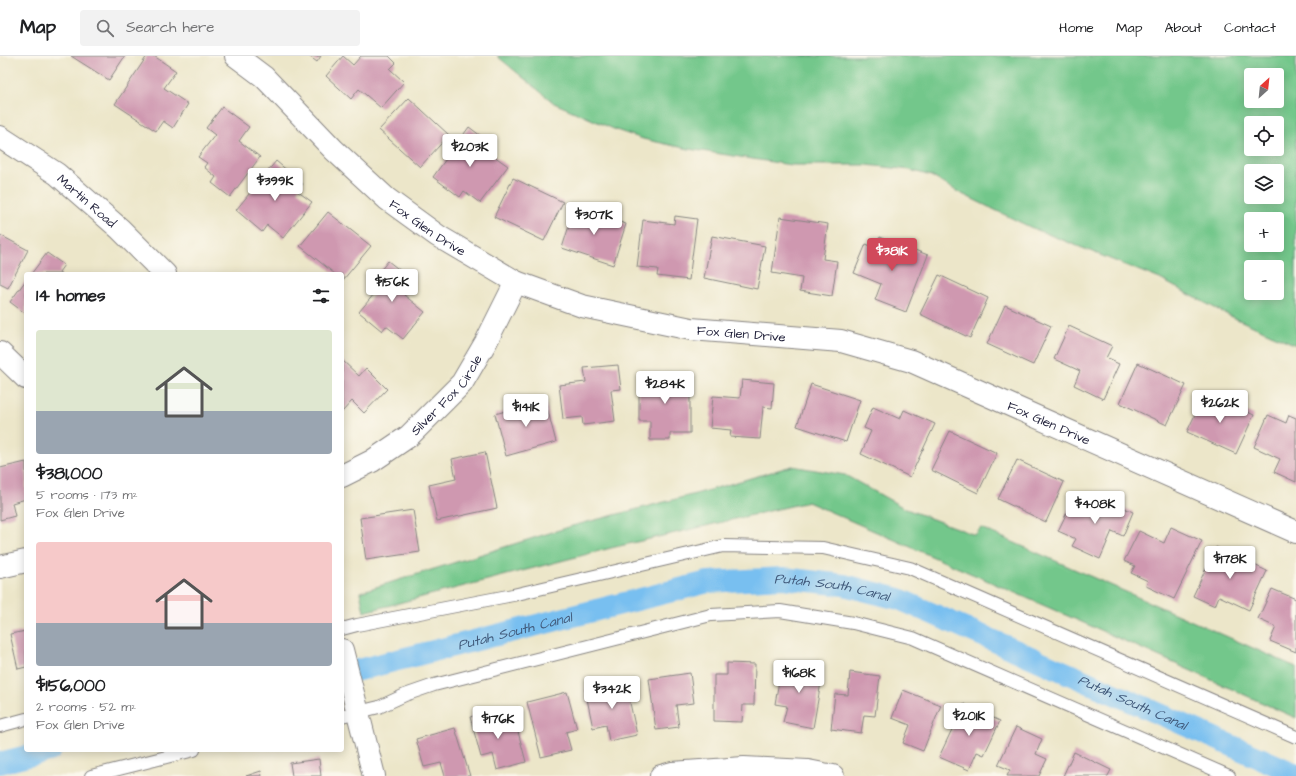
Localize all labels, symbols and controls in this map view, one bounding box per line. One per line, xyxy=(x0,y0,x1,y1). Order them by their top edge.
search box xyxy=(80,10,360,46)
text: Map xyxy=(20,14,56,41)
icon: search xyxy=(94,17,116,39)
text: Search here xyxy=(126,17,215,38)
text: Home xyxy=(1059,18,1094,38)
text: Map xyxy=(1116,18,1142,38)
text: About xyxy=(1164,18,1202,38)
text: Contact xyxy=(1224,18,1276,38)
north arrow xyxy=(1244,68,1284,108)
map controls xyxy=(1244,68,1284,300)
button: locate xyxy=(1244,116,1284,156)
pin: $203K xyxy=(442,134,498,168)
text: $203K xyxy=(451,138,489,156)
button: layers xyxy=(1244,164,1284,204)
pin: $399K xyxy=(247,168,303,202)
street label: Martin Road xyxy=(53,170,120,232)
text: $399K xyxy=(257,172,293,190)
street label: Fox Glen Drive xyxy=(385,196,469,260)
pin: $307K xyxy=(566,202,622,236)
text: $307K xyxy=(575,206,613,224)
button: + xyxy=(1244,212,1284,252)
pin: $381K xyxy=(864,238,920,272)
text: $381K xyxy=(876,242,908,260)
button: − xyxy=(1244,260,1284,300)
pin: $156K xyxy=(364,269,420,303)
text: $156K xyxy=(375,273,409,291)
text: 14 homes xyxy=(36,284,106,308)
icon: filters xyxy=(310,285,332,307)
street label: Fox Glen Drive xyxy=(696,322,786,347)
street label: Silver Fox Circle xyxy=(407,351,487,440)
icon: home xyxy=(148,356,220,428)
pin: $284K xyxy=(637,371,693,405)
text: $284K xyxy=(645,375,685,393)
pin: $262K xyxy=(1192,390,1248,424)
pin: $141K xyxy=(498,394,554,428)
text: $262K xyxy=(1201,394,1239,412)
street label: Fox Glen Drive xyxy=(1005,397,1093,450)
text: $141K xyxy=(512,398,540,416)
text: $381,000 xyxy=(36,462,103,486)
text: 5 rooms · 173 m² xyxy=(36,486,138,504)
pin: $408K xyxy=(1067,491,1123,525)
text: $408K xyxy=(1075,495,1115,513)
text: Fox Glen Drive xyxy=(36,504,125,522)
pin: $178K xyxy=(1202,546,1258,580)
text: $178K xyxy=(1213,550,1247,568)
icon: home xyxy=(148,568,220,640)
water label: Putah South Canal xyxy=(774,569,893,608)
water label: Putah South Canal xyxy=(456,607,576,656)
pin: $168K xyxy=(771,660,827,694)
text: $168K xyxy=(782,664,816,682)
water label: Putah South Canal xyxy=(1075,670,1191,736)
text: $156,000 xyxy=(36,674,106,698)
pin: $342K xyxy=(584,676,640,710)
text: $342K xyxy=(593,680,631,698)
text: 2 rooms · 52 m² xyxy=(36,698,136,716)
pin: $201K xyxy=(941,703,997,737)
pin: $176K xyxy=(470,706,526,740)
text: $201K xyxy=(953,707,985,725)
text: $176K xyxy=(482,710,514,728)
text: Fox Glen Drive xyxy=(36,716,125,734)

